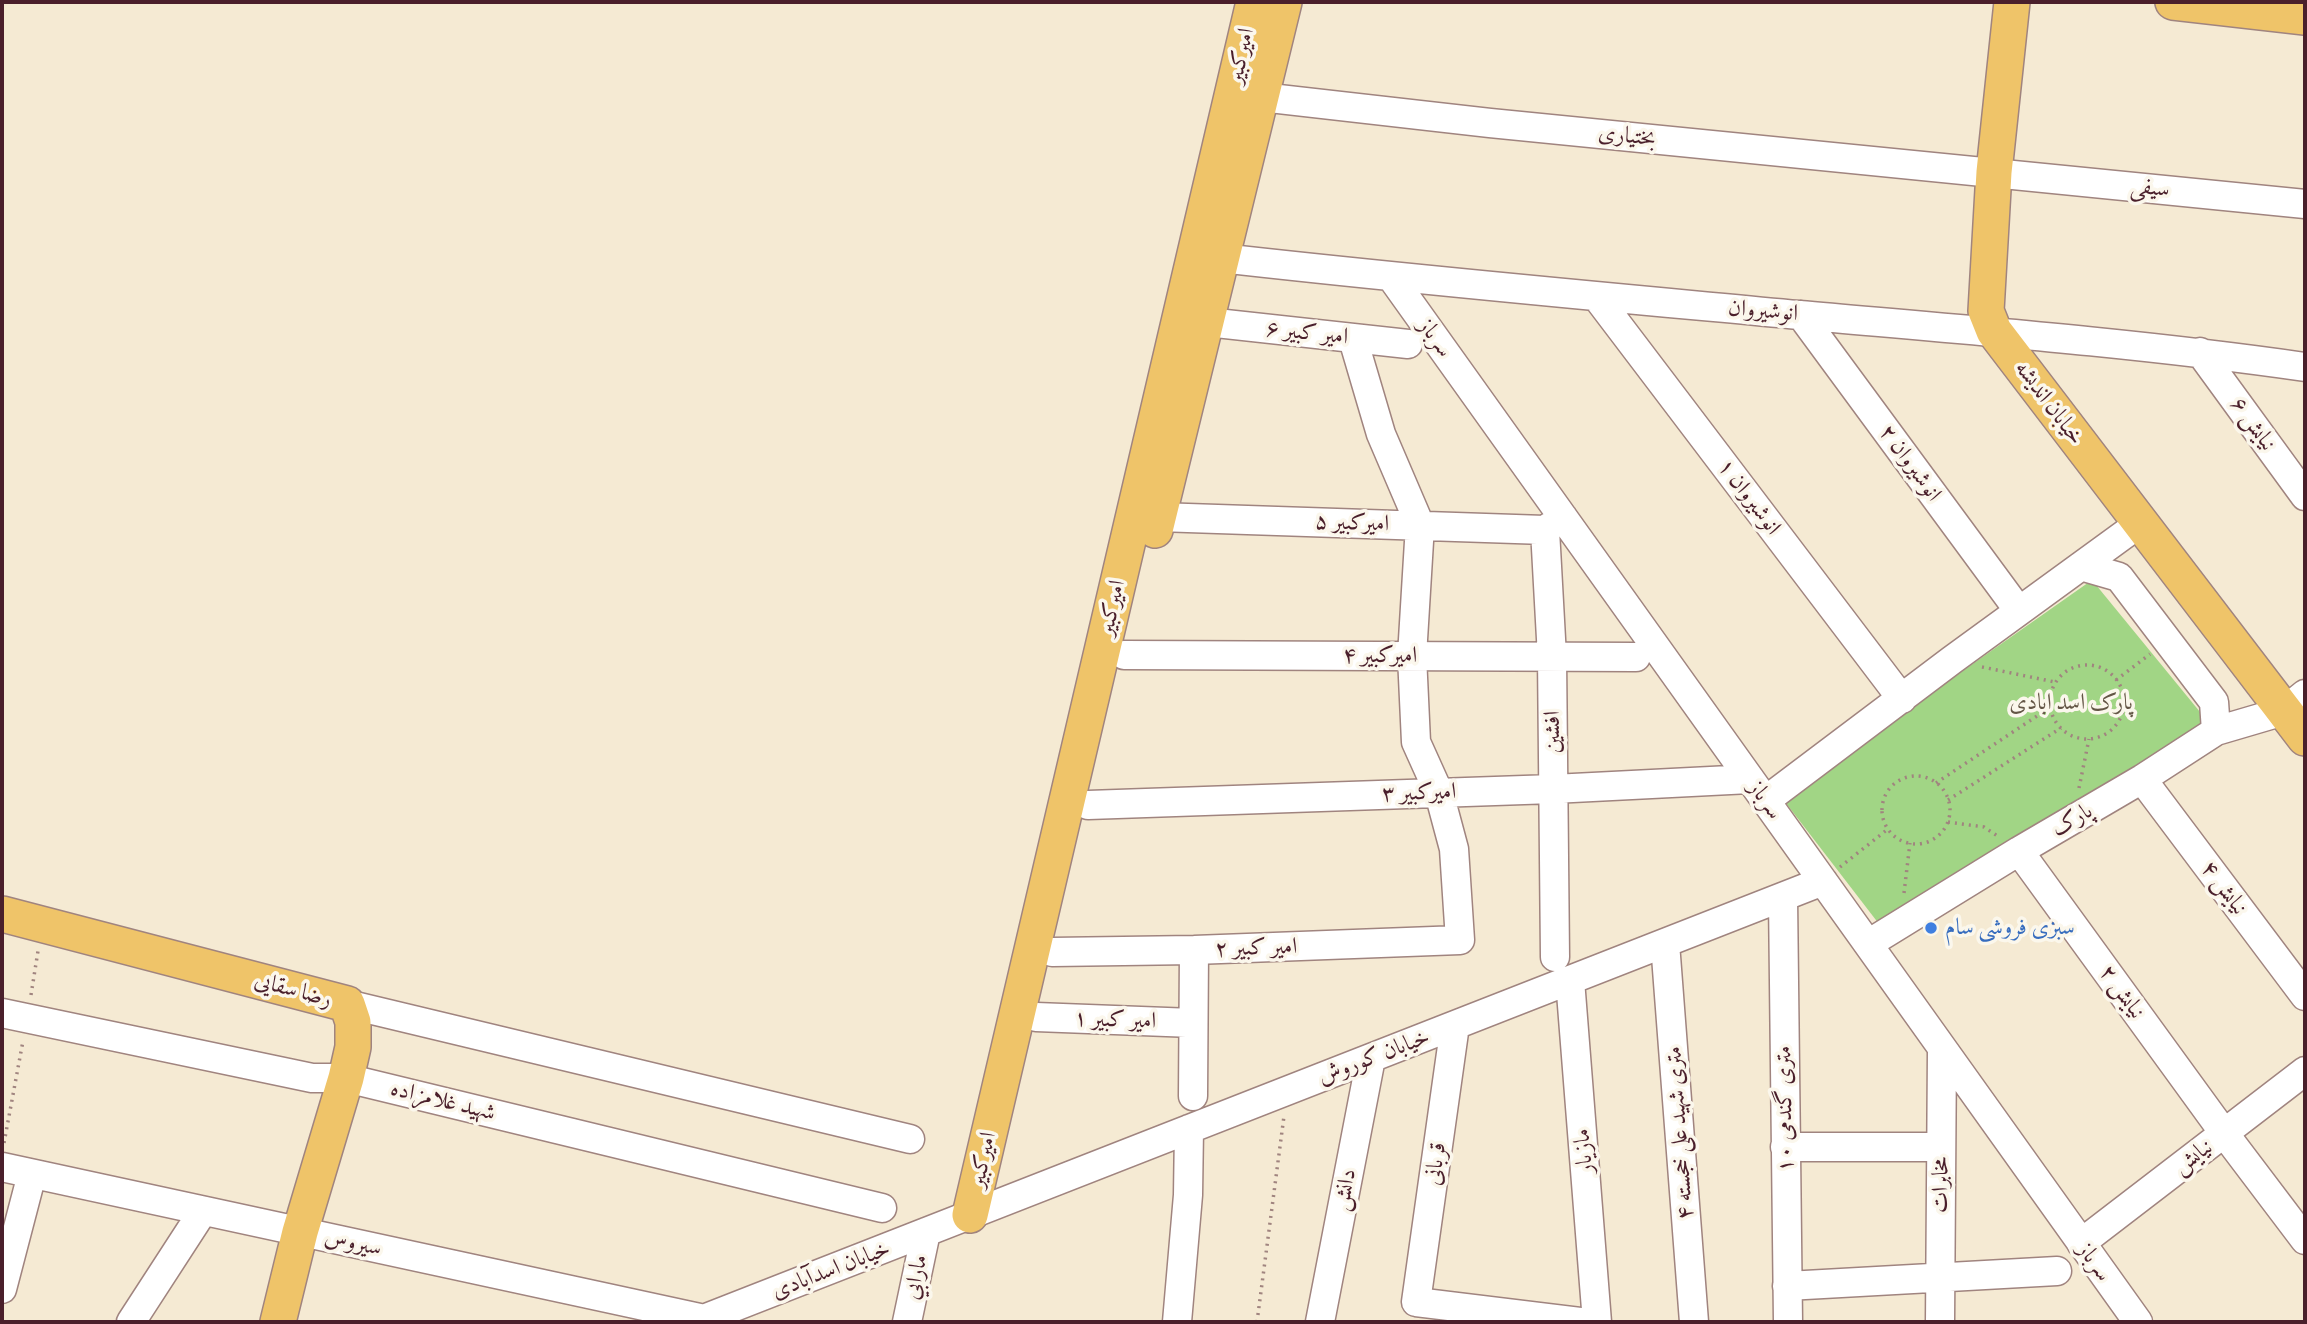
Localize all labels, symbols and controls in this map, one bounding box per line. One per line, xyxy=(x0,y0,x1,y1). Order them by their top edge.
street label: امیرکبیر xyxy=(1221,25,1261,87)
street label: بختیاری xyxy=(1597,119,1657,153)
street label: سیفی xyxy=(2129,172,2171,204)
street label: انوشیروان xyxy=(1727,294,1799,328)
street label: سرباز xyxy=(1412,313,1458,363)
street label: امیر کبیر ۶ xyxy=(1264,315,1350,351)
street label: خیابان اندیشه xyxy=(2008,355,2090,451)
street label: نیایش ۶ xyxy=(2224,391,2282,457)
street label: انوشیروان ۲ xyxy=(1873,419,1947,507)
street label: انوشیروان ۱ xyxy=(1711,453,1787,541)
street label: امیرکبیر ۵ xyxy=(1314,508,1390,538)
street label: امیرکبیر xyxy=(1092,577,1132,639)
street label: امیرکبیر ۴ xyxy=(1343,642,1417,670)
park label: پارک اسد ابادی xyxy=(2009,689,2133,717)
street label: افشین xyxy=(1539,711,1567,753)
street label: سرباز xyxy=(1742,775,1788,825)
street label: امیرکبیر ۳ xyxy=(1381,778,1457,808)
street label: پارک xyxy=(2046,797,2098,843)
street label: نیایش ۴ xyxy=(2195,855,2253,921)
place label: سبزی فروشی سام xyxy=(1945,914,2075,942)
marker: سبزی فروشی سام xyxy=(1923,920,1939,936)
street label: امیر کبیر ۲ xyxy=(1214,933,1298,963)
street label: نیایش ۲ xyxy=(2093,959,2151,1025)
street label: رضا سقایی xyxy=(251,966,335,1014)
street label: امیر کبیر ۱ xyxy=(1073,1005,1157,1035)
street label: خیابان کوروش xyxy=(1314,1023,1434,1091)
street label: ۴ متری شهید علی خجسته xyxy=(1660,1045,1700,1221)
street label: ۱۰ متری گندمی xyxy=(1770,1045,1800,1173)
street label: شهید غلامزاده xyxy=(388,1075,498,1127)
street label: مازیار xyxy=(1568,1127,1600,1175)
street label: امیرکبیر xyxy=(963,1129,1003,1191)
street label: نیایش xyxy=(2168,1133,2218,1181)
street label: قربانی xyxy=(1419,1141,1453,1187)
street label: مخابرات xyxy=(1927,1157,1955,1213)
street label: دانش xyxy=(1327,1167,1363,1213)
street label: سیروس xyxy=(322,1224,384,1262)
street label: خیابان اسدآبادی xyxy=(768,1235,894,1305)
street label: سرباز xyxy=(2071,1237,2117,1287)
street label: مارابي xyxy=(898,1252,934,1302)

